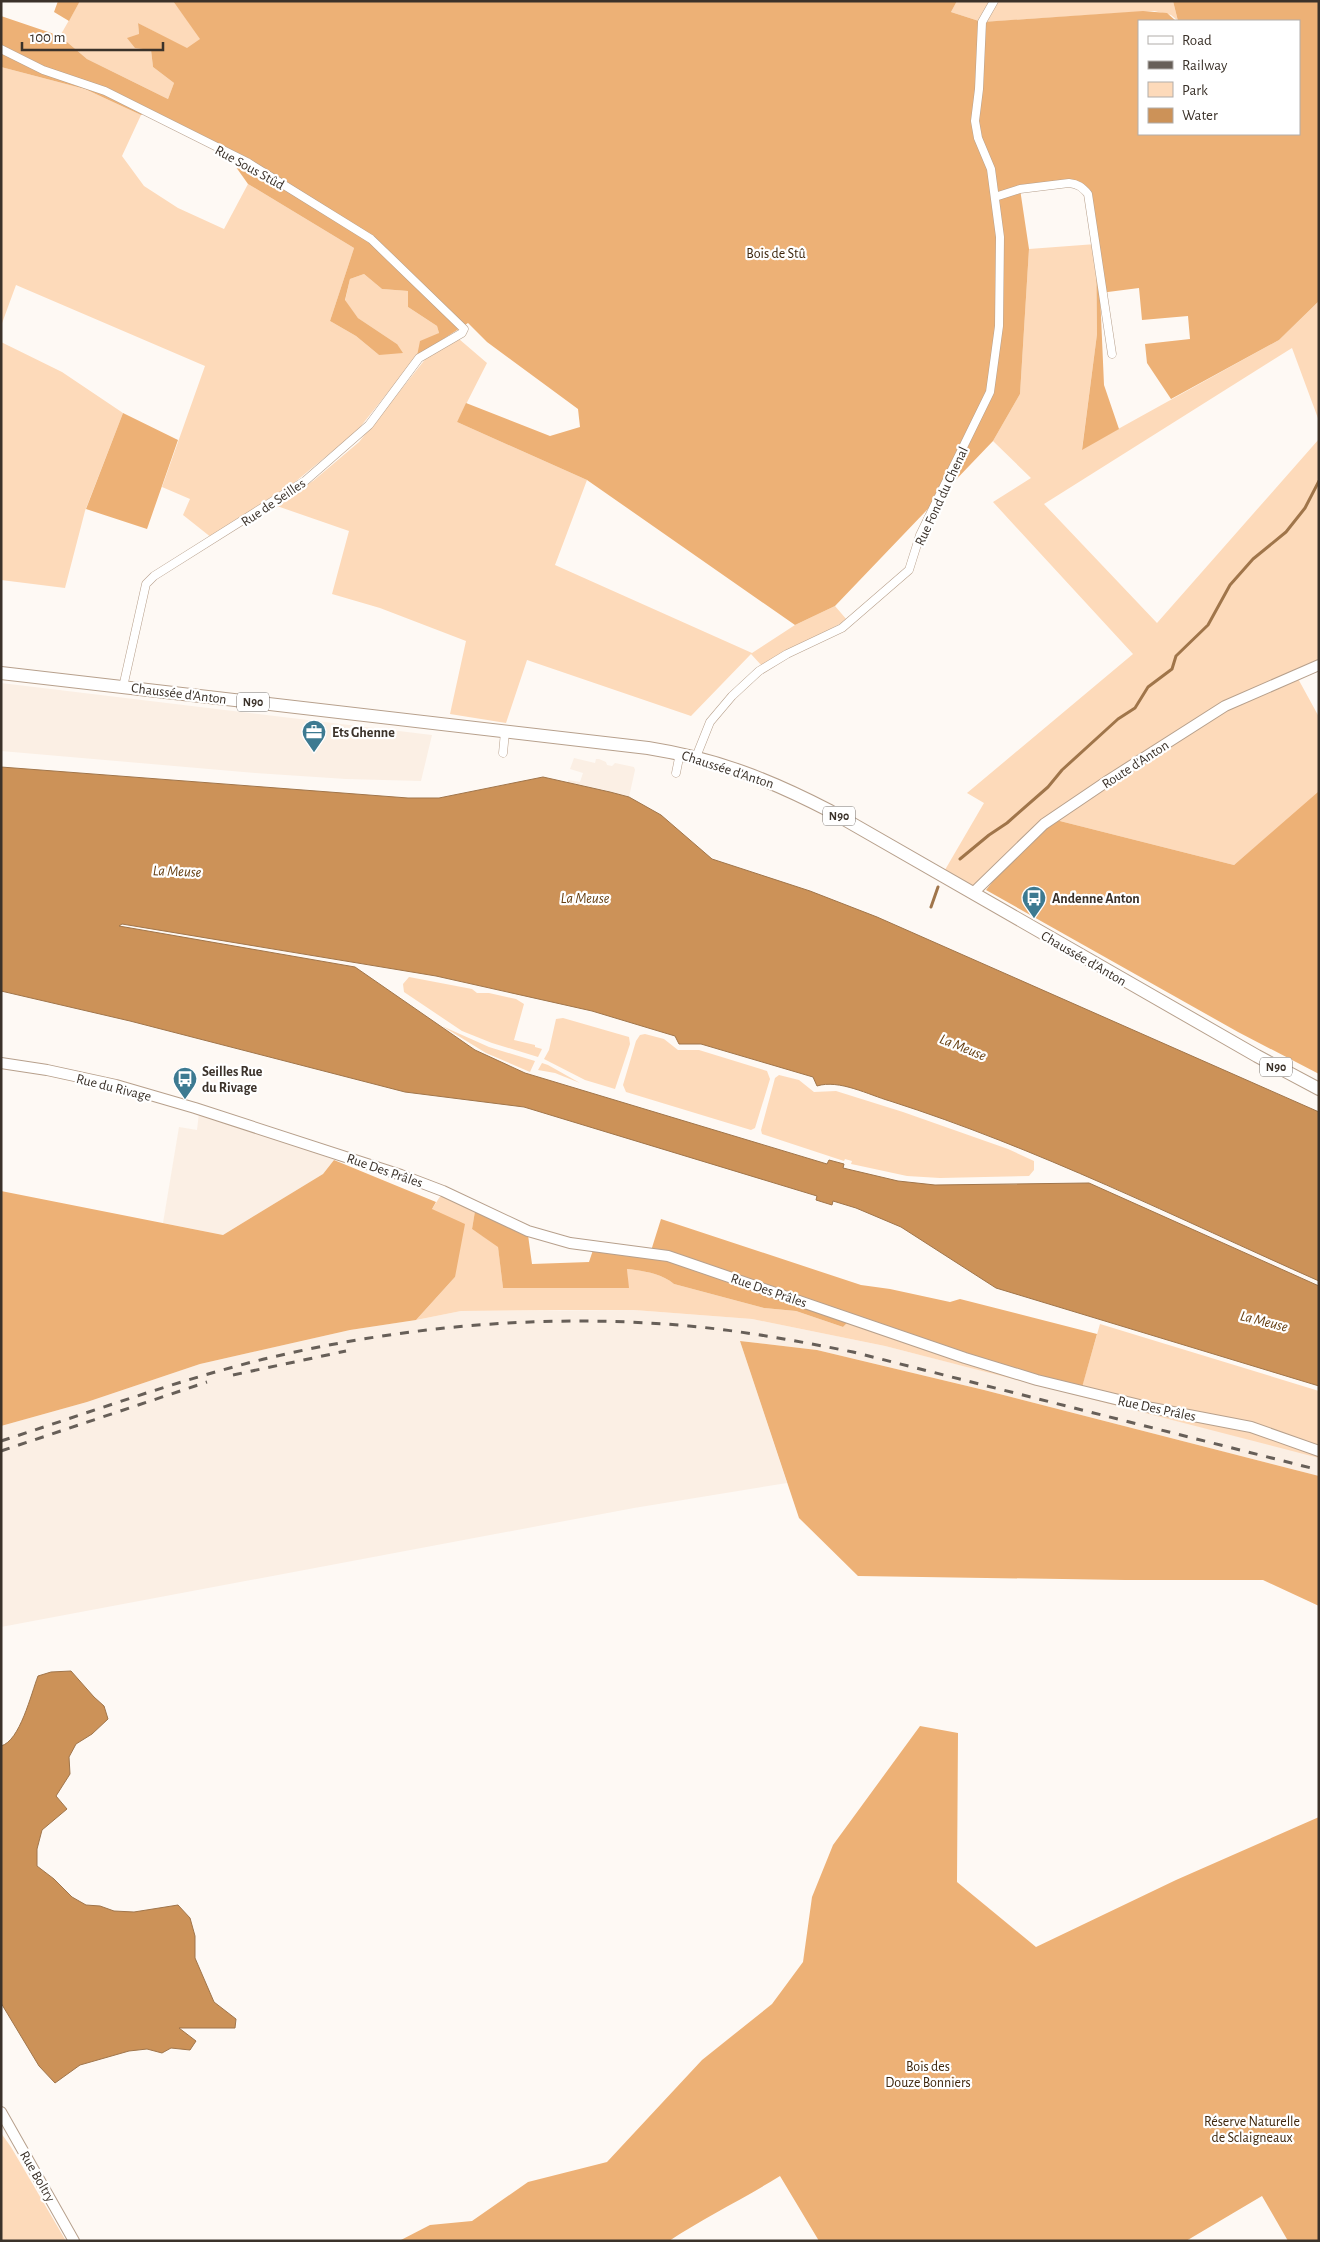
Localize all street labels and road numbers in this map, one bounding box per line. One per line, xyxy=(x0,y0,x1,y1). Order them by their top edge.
street label: Rue Sous Stûd xyxy=(213,143,286,193)
street label: Rue Fond du Chenal xyxy=(913,445,971,548)
street label: Rue de Seilles xyxy=(239,476,308,529)
street label: Chaussée d'Anton xyxy=(130,681,227,707)
road number: N90 xyxy=(237,692,269,712)
street label: Route d'Anton xyxy=(1100,738,1171,792)
street label: Chaussée d'Anton xyxy=(680,748,775,791)
road number: N90 xyxy=(823,806,855,826)
street label: Chaussée d'Anton xyxy=(1038,929,1129,989)
road number: N90 xyxy=(1260,1058,1292,1076)
street label: Rue du Rivage xyxy=(75,1072,153,1104)
street label: Rue Des Prâles xyxy=(345,1151,424,1190)
street label: Rue Des Prâles xyxy=(729,1271,808,1310)
street label: Rue Des Prâles xyxy=(1117,1394,1197,1424)
street label: Rue Boltry xyxy=(17,2149,57,2204)

